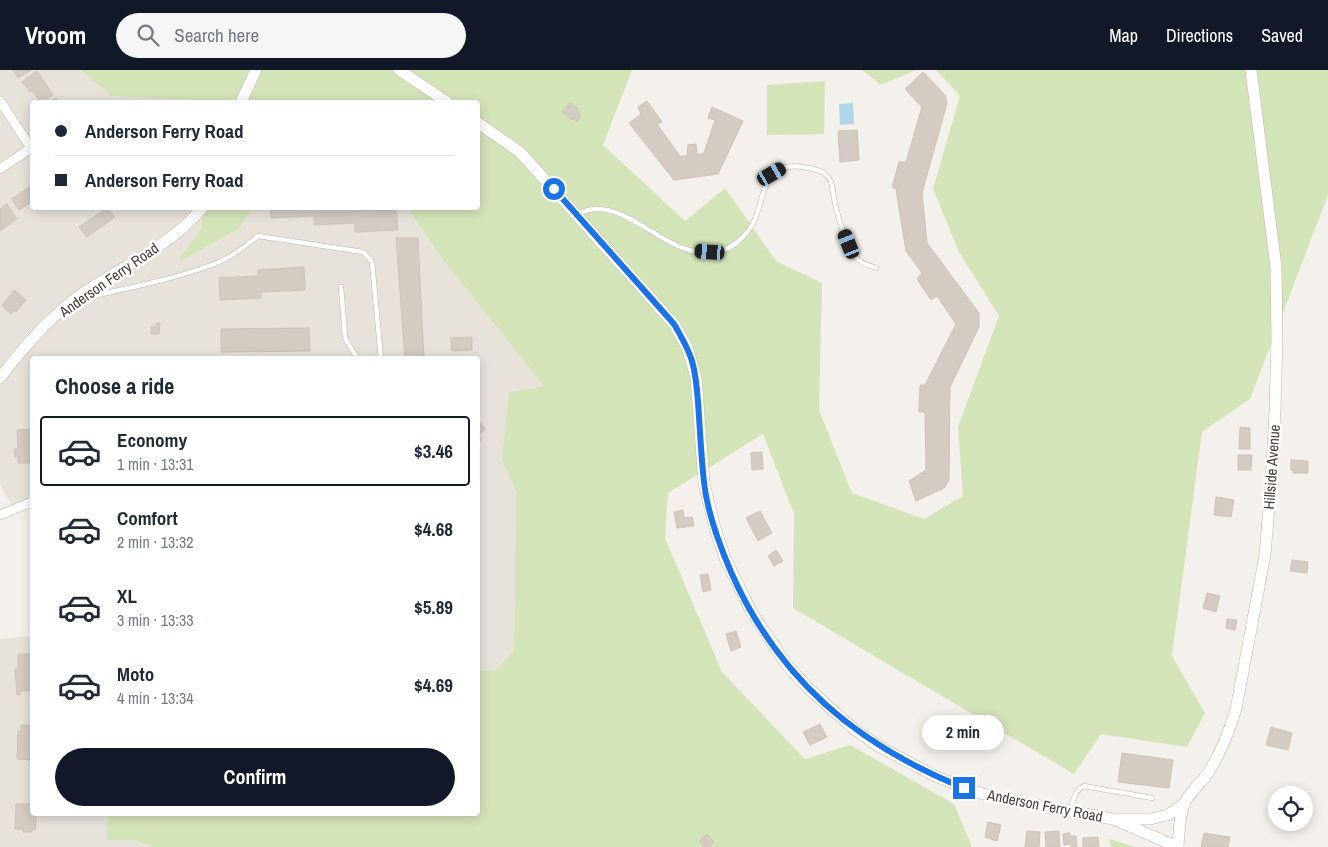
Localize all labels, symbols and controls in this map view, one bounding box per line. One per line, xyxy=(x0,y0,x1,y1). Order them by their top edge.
search box xyxy=(116,13,466,58)
text: Vroom xyxy=(25,19,86,51)
icon: search xyxy=(134,21,162,49)
text: Search here xyxy=(174,22,259,48)
text: Map xyxy=(1109,23,1138,48)
text: Directions xyxy=(1166,23,1233,48)
text: Saved xyxy=(1261,23,1303,48)
text: Anderson Ferry Road xyxy=(85,118,244,144)
car xyxy=(755,160,788,188)
text: Anderson Ferry Road xyxy=(85,167,244,193)
route start xyxy=(543,178,565,200)
car xyxy=(836,227,861,261)
street label: Anderson Ferry Road xyxy=(54,237,163,322)
car xyxy=(694,243,725,261)
text: Choose a ride xyxy=(55,371,174,401)
street label: Hillside Avenue xyxy=(1258,424,1285,510)
text: Economy xyxy=(117,427,187,453)
icon: car xyxy=(57,429,102,474)
text: $3.46 xyxy=(414,438,453,464)
text: 1 min · 13:31 xyxy=(117,453,194,475)
text: Comfort xyxy=(117,505,178,531)
icon: car xyxy=(57,507,102,552)
text: $4.68 xyxy=(414,516,453,542)
text: 2 min · 13:32 xyxy=(117,531,194,553)
text: XL xyxy=(117,583,137,609)
icon: car xyxy=(57,585,102,630)
text: $5.89 xyxy=(414,594,453,620)
text: 3 min · 13:33 xyxy=(117,609,194,631)
text: Moto xyxy=(117,661,154,687)
icon: car xyxy=(57,663,102,708)
text: $4.69 xyxy=(414,672,453,698)
text: 4 min · 13:34 xyxy=(117,687,194,709)
callout: 2 min xyxy=(923,716,1005,750)
text: 2 min xyxy=(946,721,980,743)
button: Confirm xyxy=(55,748,455,806)
route end xyxy=(953,777,975,799)
street label: Anderson Ferry Road xyxy=(985,784,1105,827)
map controls xyxy=(1268,786,1313,831)
button: locate xyxy=(1268,786,1313,831)

